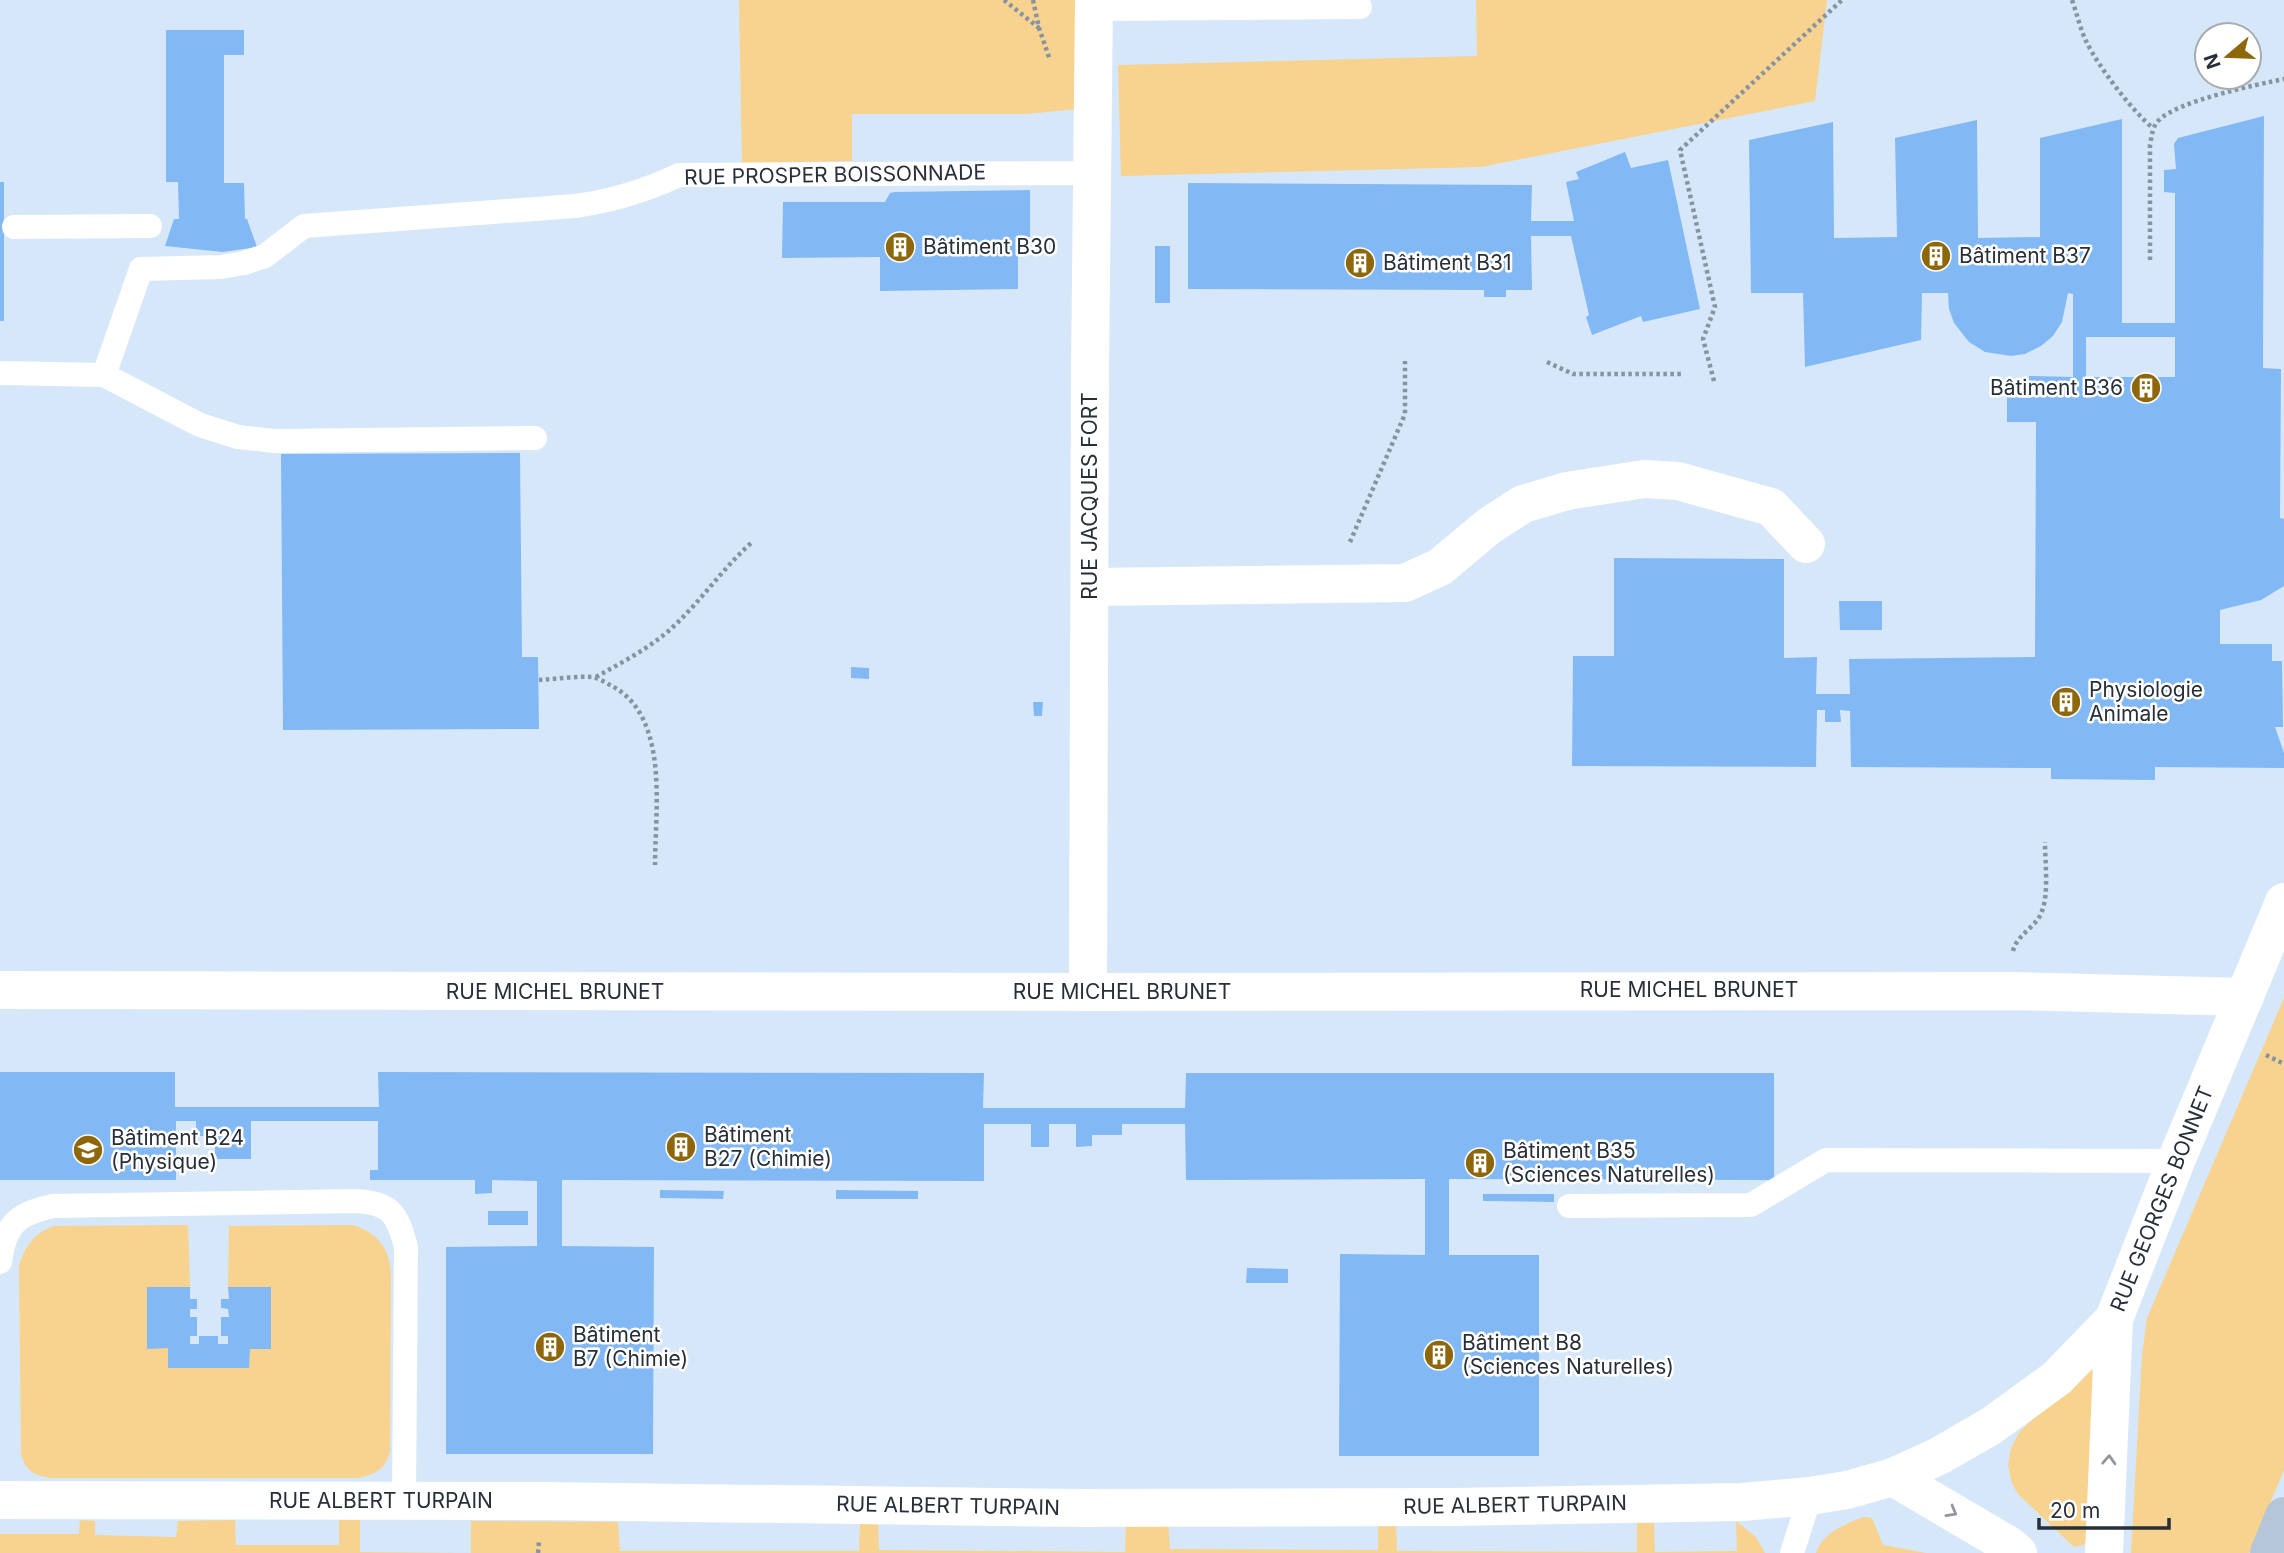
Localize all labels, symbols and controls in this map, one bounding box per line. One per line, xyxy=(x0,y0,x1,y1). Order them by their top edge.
north arrow xyxy=(2193,21,2263,91)
text: N xyxy=(2199,51,2226,72)
street label: RUE PROSPER BOISSONNADE xyxy=(684,159,986,190)
building icon: Bâtiment B30 xyxy=(883,230,917,264)
place label: Bâtiment B30 xyxy=(923,234,1056,259)
building icon: Bâtiment B37 xyxy=(1919,239,1953,273)
place label: Bâtiment B37 xyxy=(1959,243,2091,268)
building icon: Bâtiment B31 xyxy=(1343,246,1377,280)
place label: Bâtiment B31 xyxy=(1383,250,1512,275)
building icon: Bâtiment B36 xyxy=(2129,371,2163,405)
place label: Bâtiment B36 xyxy=(1990,375,2123,400)
street label: RUE JACQUES FORT xyxy=(1077,392,1102,600)
place label: Physiologie Animale xyxy=(2089,677,2203,726)
building icon: Physiologie Animale xyxy=(2049,685,2083,719)
street label: RUE MICHEL BRUNET xyxy=(1580,977,1798,1002)
street label: RUE MICHEL BRUNET xyxy=(446,979,664,1004)
street label: RUE MICHEL BRUNET xyxy=(1013,979,1231,1004)
street label: RUE GEORGES BONNET xyxy=(2105,1082,2218,1315)
place label: Bâtiment B27 (Chimie) xyxy=(704,1122,832,1171)
place label: Bâtiment B24 (Physique) xyxy=(111,1125,244,1174)
building icon: Bâtiment B27 (Chimie) xyxy=(664,1130,698,1164)
school or university icon: Bâtiment B24 (Physique) xyxy=(71,1133,105,1167)
place label: Bâtiment B35 (Sciences Naturelles) xyxy=(1503,1138,1715,1187)
building icon: Bâtiment B35 (Sciences Naturelles) xyxy=(1463,1146,1497,1180)
place label: Bâtiment B7 (Chimie) xyxy=(573,1322,688,1371)
building icon: Bâtiment B7 (Chimie) xyxy=(533,1330,567,1364)
place label: Bâtiment B8 (Sciences Naturelles) xyxy=(1462,1330,1674,1379)
building icon: Bâtiment B8 (Sciences Naturelles) xyxy=(1422,1338,1456,1372)
one-way arrow xyxy=(2101,1455,2116,1466)
scale bar xyxy=(2039,1486,2168,1530)
street label: RUE ALBERT TURPAIN xyxy=(269,1488,493,1513)
street label: RUE ALBERT TURPAIN xyxy=(1403,1490,1627,1519)
street label: RUE ALBERT TURPAIN xyxy=(836,1491,1060,1520)
text: 20 m xyxy=(2050,1498,2100,1523)
one-way arrow xyxy=(1944,1504,1957,1517)

